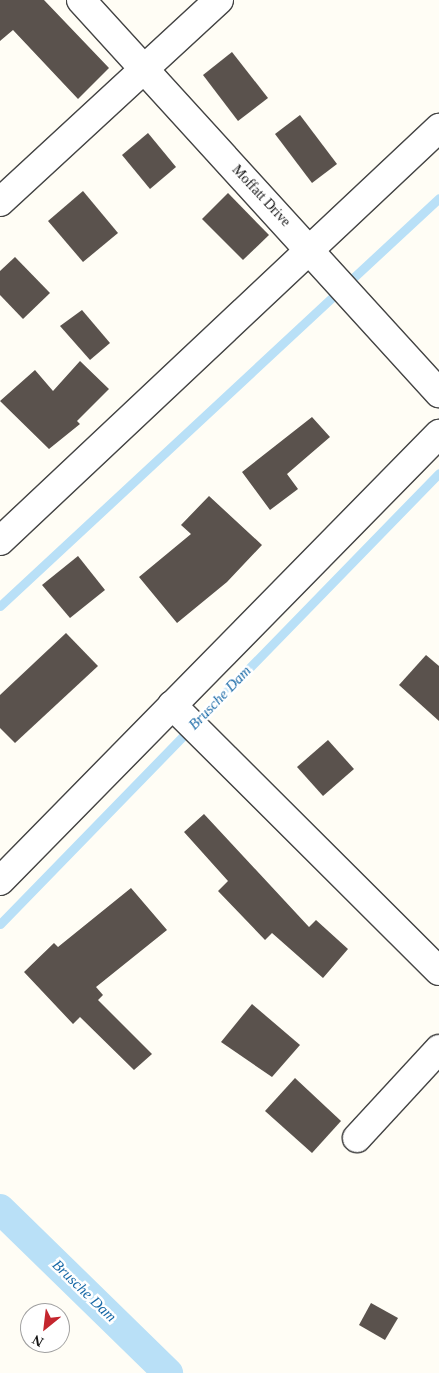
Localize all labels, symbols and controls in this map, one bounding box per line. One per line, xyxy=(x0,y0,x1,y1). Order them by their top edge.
street label: Moffatt Drive xyxy=(228,162,294,230)
water label: Brusche Dam xyxy=(185,662,255,734)
water label: Brusche Dam xyxy=(48,1256,120,1326)
north arrow xyxy=(20,1303,70,1353)
text: N xyxy=(30,1332,46,1350)

